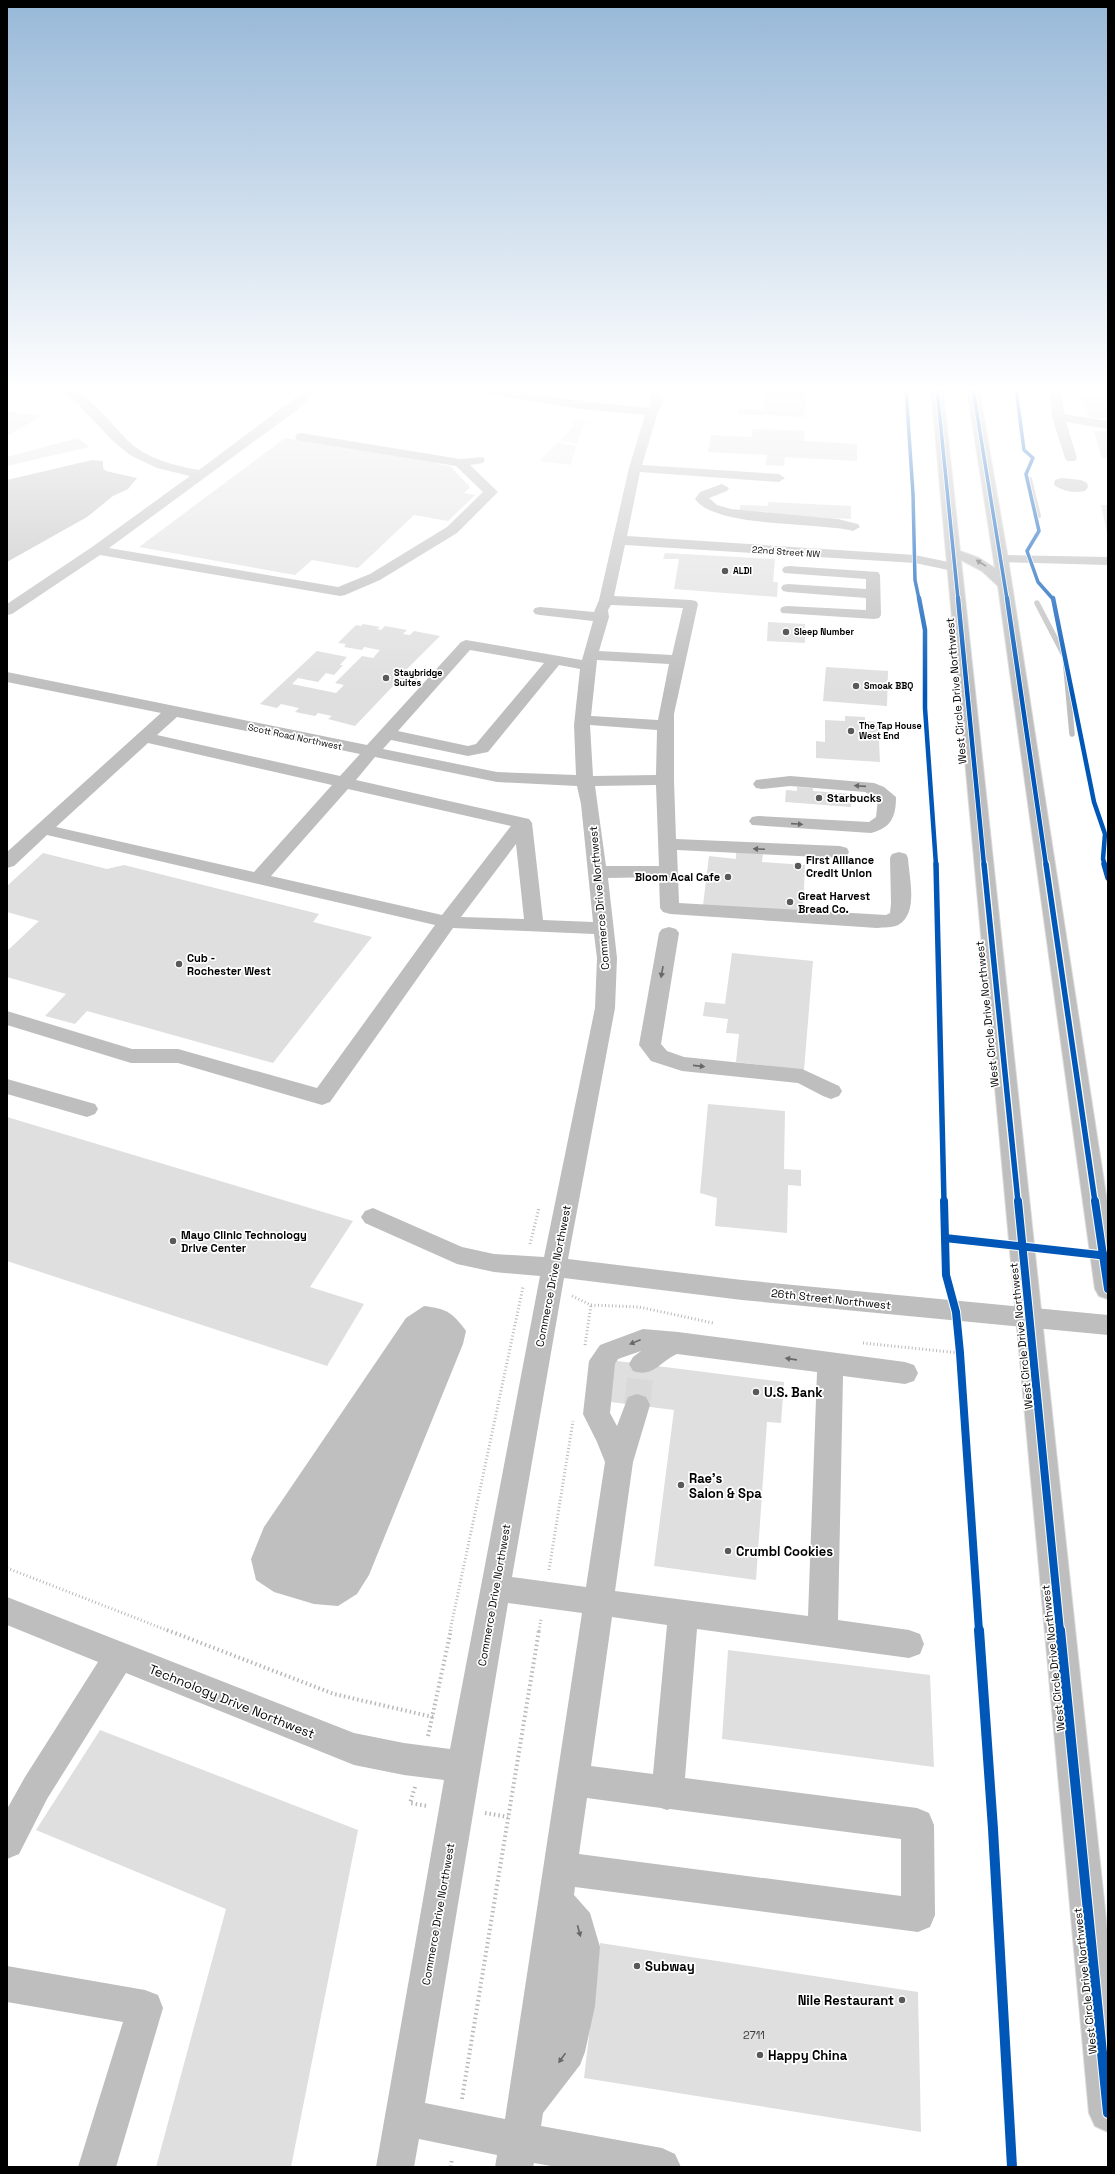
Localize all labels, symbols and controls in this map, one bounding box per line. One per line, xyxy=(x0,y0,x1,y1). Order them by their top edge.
street label: 22nd Street NW xyxy=(752,544,821,560)
one-way arrow xyxy=(975,560,987,567)
place label: ALDI xyxy=(733,565,752,577)
marker: ALDI xyxy=(720,566,730,576)
street label: West Circle Drive Northwest xyxy=(943,617,969,765)
place label: Sleep Number xyxy=(794,626,854,638)
marker: Sleep Number xyxy=(781,627,791,637)
place label: Staybridge Suites xyxy=(394,667,443,689)
marker: Staybridge Suites xyxy=(381,673,391,683)
place label: Smoak BBQ xyxy=(864,680,913,692)
marker: Smoak BBQ xyxy=(851,681,861,691)
place label: The Tap House West End xyxy=(859,720,922,742)
street label: Scott Road Northwest xyxy=(247,721,343,753)
marker: The Tap House West End xyxy=(846,726,856,736)
one-way arrow xyxy=(854,783,866,790)
place label: Starbucks xyxy=(827,791,882,805)
marker: Starbucks xyxy=(814,793,824,803)
one-way arrow xyxy=(791,820,803,827)
street label: Commerce Drive Northwest xyxy=(586,826,612,970)
one-way arrow xyxy=(753,845,765,852)
place label: First Alliance Credit Union xyxy=(806,853,874,880)
marker: First Alliance Credit Union xyxy=(793,861,803,871)
place label: Bloom Acai Cafe xyxy=(635,870,720,884)
marker: Bloom Acai Cafe xyxy=(723,872,733,882)
place label: Great Harvest Bread Co. xyxy=(798,889,870,916)
marker: Great Harvest Bread Co. xyxy=(785,897,795,907)
street label: West Circle Drive Northwest xyxy=(972,940,1002,1088)
place label: Cub - Rochester West xyxy=(187,951,271,978)
marker: Cub - Rochester West xyxy=(174,959,184,969)
one-way arrow xyxy=(659,966,665,978)
one-way arrow xyxy=(693,1063,706,1069)
street label: Commerce Drive Northwest xyxy=(532,1204,574,1348)
place label: Mayo Clinic Technology Drive Center xyxy=(181,1228,307,1255)
marker: Mayo Clinic Technology Drive Center xyxy=(168,1236,178,1246)
street label: West Circle Drive Northwest xyxy=(1006,1262,1036,1410)
street label: 26th Street Northwest xyxy=(770,1286,892,1312)
one-way arrow xyxy=(628,1339,640,1345)
one-way arrow xyxy=(785,1356,797,1362)
place label: U.S. Bank xyxy=(764,1384,823,1401)
marker: U.S. Bank xyxy=(751,1387,761,1397)
place label: Rae's Salon & Spa xyxy=(689,1470,762,1502)
marker: Rae's Salon & Spa xyxy=(676,1480,686,1490)
street label: Commerce Drive Northwest xyxy=(475,1523,513,1667)
place label: Crumbl Cookies xyxy=(736,1543,833,1560)
marker: Crumbl Cookies xyxy=(723,1546,733,1556)
street label: West Circle Drive Northwest xyxy=(1038,1584,1068,1732)
street label: Technology Drive Northwest xyxy=(146,1660,317,1743)
street label: Commerce Drive Northwest xyxy=(419,1842,457,1986)
street label: West Circle Drive Northwest xyxy=(1070,1907,1100,2055)
one-way arrow xyxy=(576,1926,582,1938)
place label: Subway xyxy=(645,1958,695,1975)
marker: Subway xyxy=(632,1961,642,1971)
place label: Nile Restaurant xyxy=(798,1992,894,2009)
marker: Nile Restaurant xyxy=(897,1995,907,2005)
house number: 2711 xyxy=(743,2028,765,2042)
place label: Happy China xyxy=(768,2047,848,2064)
marker: Happy China xyxy=(755,2050,765,2060)
one-way arrow xyxy=(558,2052,566,2063)

